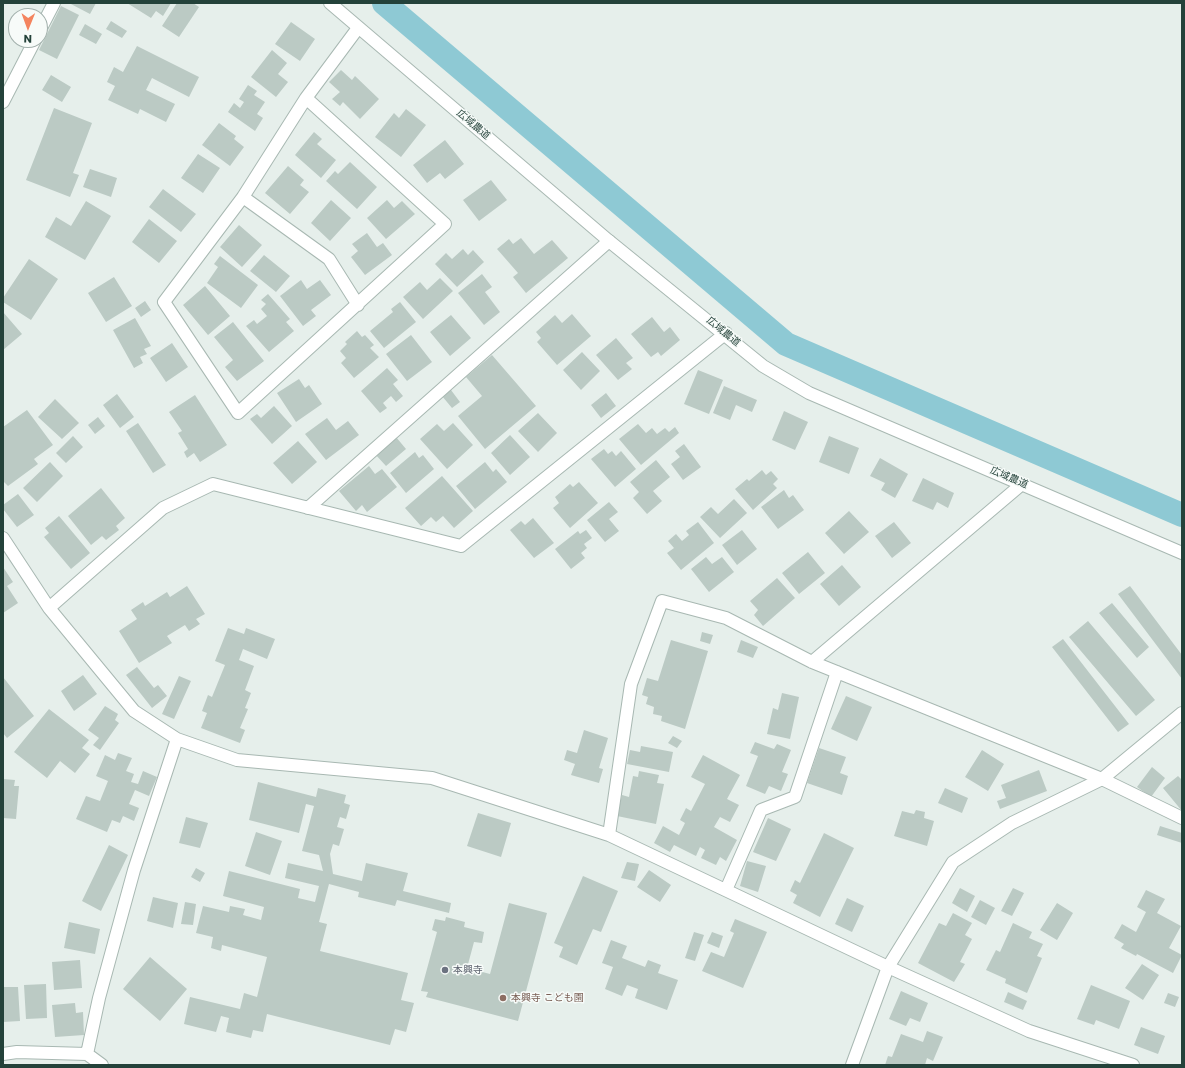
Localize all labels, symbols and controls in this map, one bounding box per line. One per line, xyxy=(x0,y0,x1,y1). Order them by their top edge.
north arrow xyxy=(8,8,48,48)
text: N xyxy=(24,31,32,47)
street label: 広域農道 xyxy=(454,108,492,142)
street label: 広域農道 xyxy=(704,315,742,349)
street label: 広域農道 xyxy=(988,465,1030,491)
place label: 本興寺 xyxy=(453,964,483,976)
marker: 本興寺 xyxy=(440,965,450,975)
place label: 本興寺 こども園 xyxy=(511,992,584,1004)
marker: 本興寺 こども園 xyxy=(498,993,508,1003)

